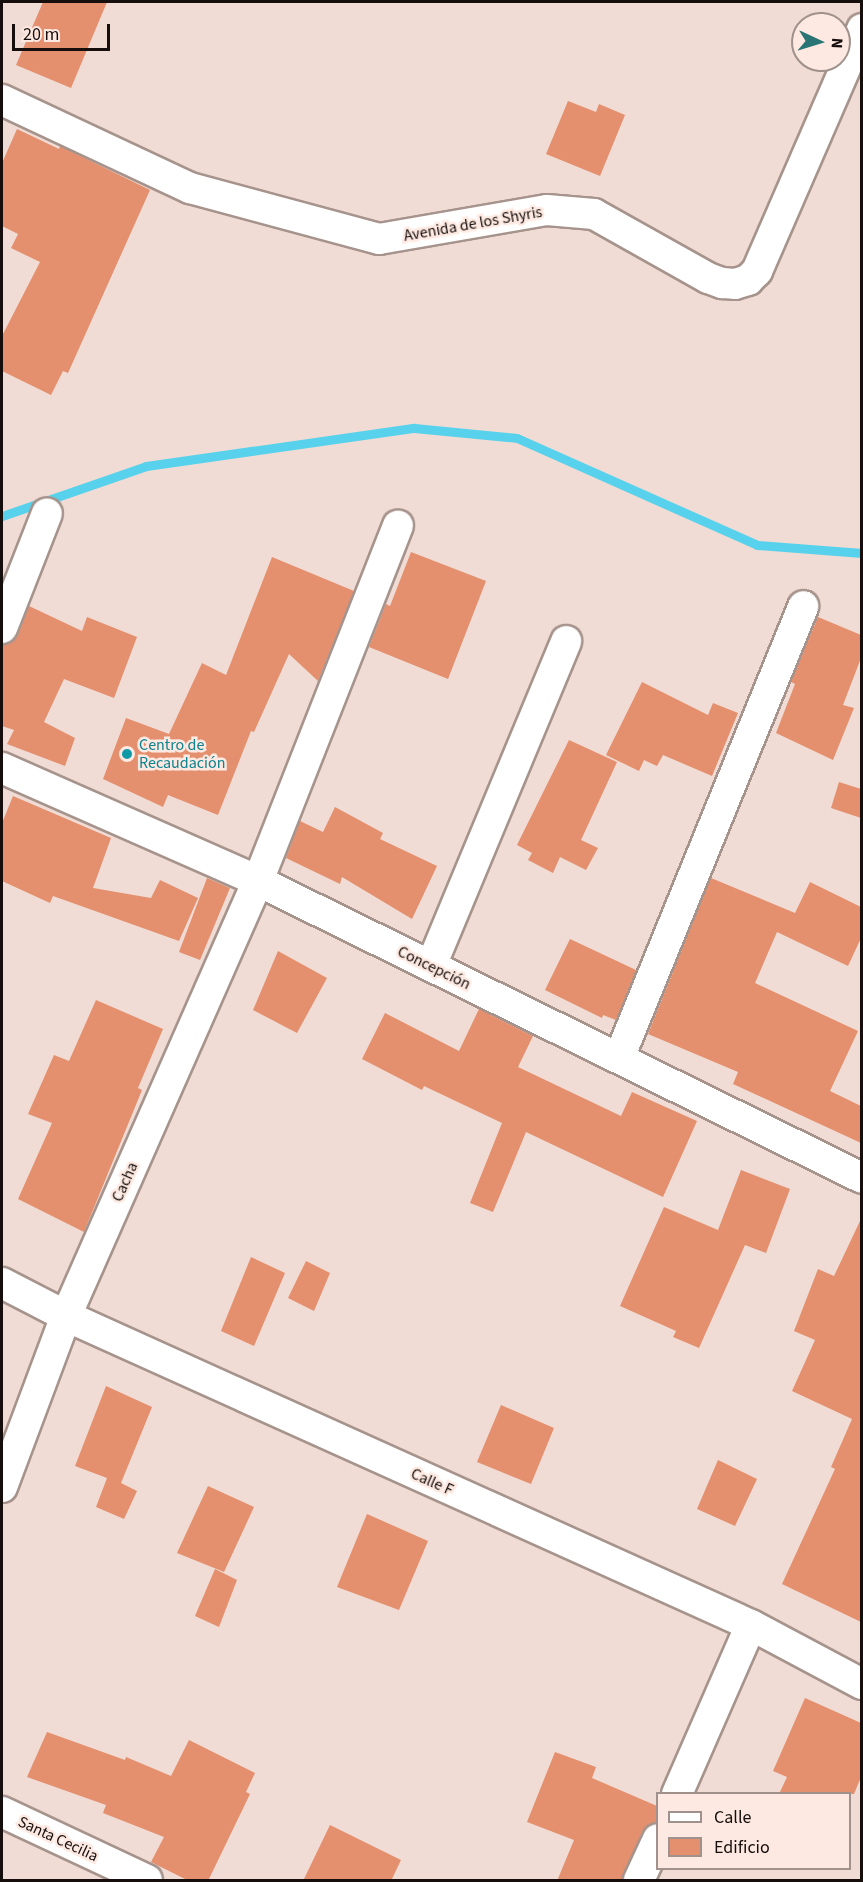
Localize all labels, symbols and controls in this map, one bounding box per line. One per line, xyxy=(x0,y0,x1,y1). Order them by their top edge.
scale bar xyxy=(15,12,112,50)
north arrow xyxy=(791,12,851,72)
text: 20 m xyxy=(23,22,59,47)
text: N xyxy=(826,37,848,49)
street label: Avenida de los Shyris xyxy=(402,202,544,246)
place label: Centro de Recaudación xyxy=(139,735,225,773)
marker: Centro de Recaudación xyxy=(120,747,134,761)
street label: Concepción xyxy=(394,942,474,994)
street label: Cacha xyxy=(108,1159,142,1205)
street label: Calle F xyxy=(408,1464,456,1500)
legend xyxy=(656,1792,851,1870)
text: Calle xyxy=(714,1805,751,1830)
street label: Santa Cecilia xyxy=(15,1812,101,1866)
text: Edificio xyxy=(714,1835,770,1860)

